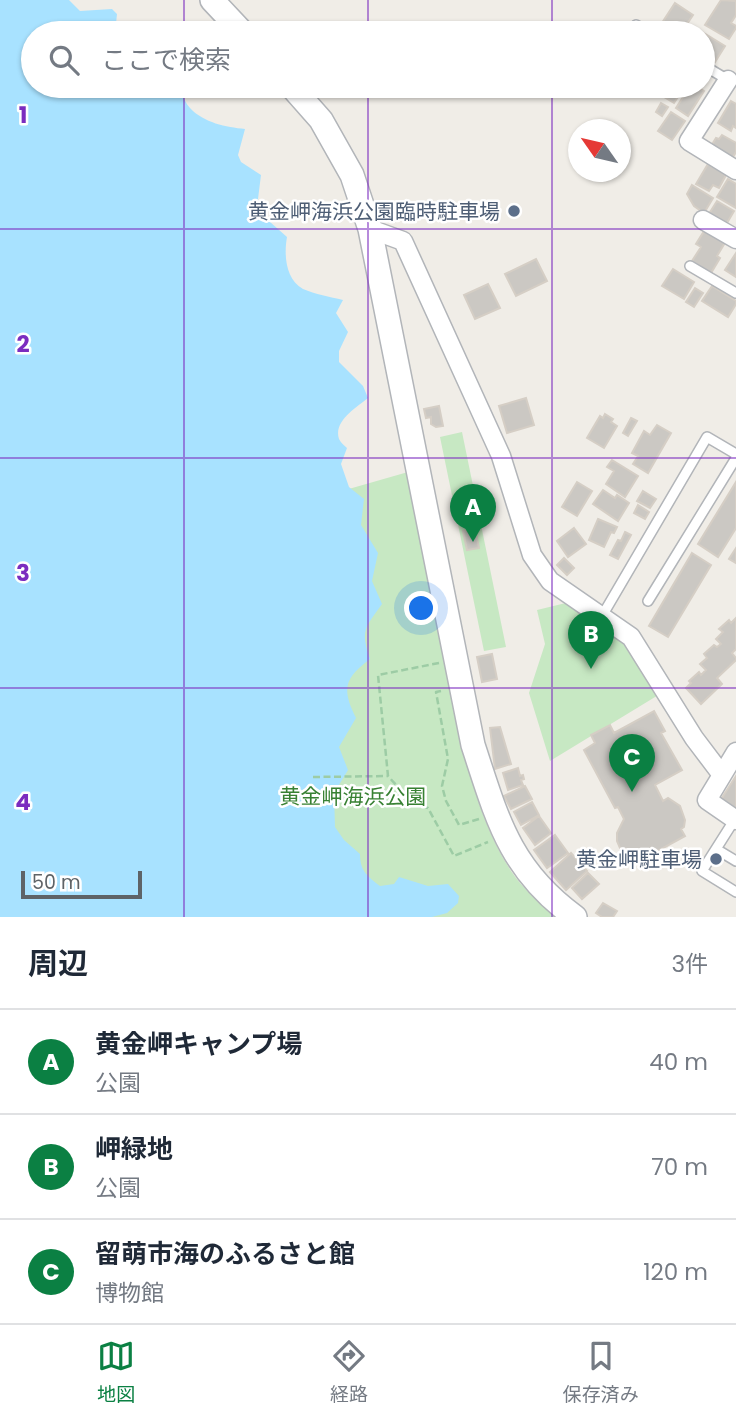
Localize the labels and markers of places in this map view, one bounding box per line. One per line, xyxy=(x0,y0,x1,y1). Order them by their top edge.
place label: 黄金岬海浜公園臨時駐車場 xyxy=(248,197,500,226)
marker: 黄金岬海浜公園臨時駐車場 xyxy=(506,203,522,219)
pin: A xyxy=(450,484,496,542)
pin: B xyxy=(568,611,614,669)
pin: C xyxy=(609,734,655,792)
place label: 黄金岬駐車場 xyxy=(576,845,702,874)
marker: 黄金岬駐車場 xyxy=(708,851,724,867)

